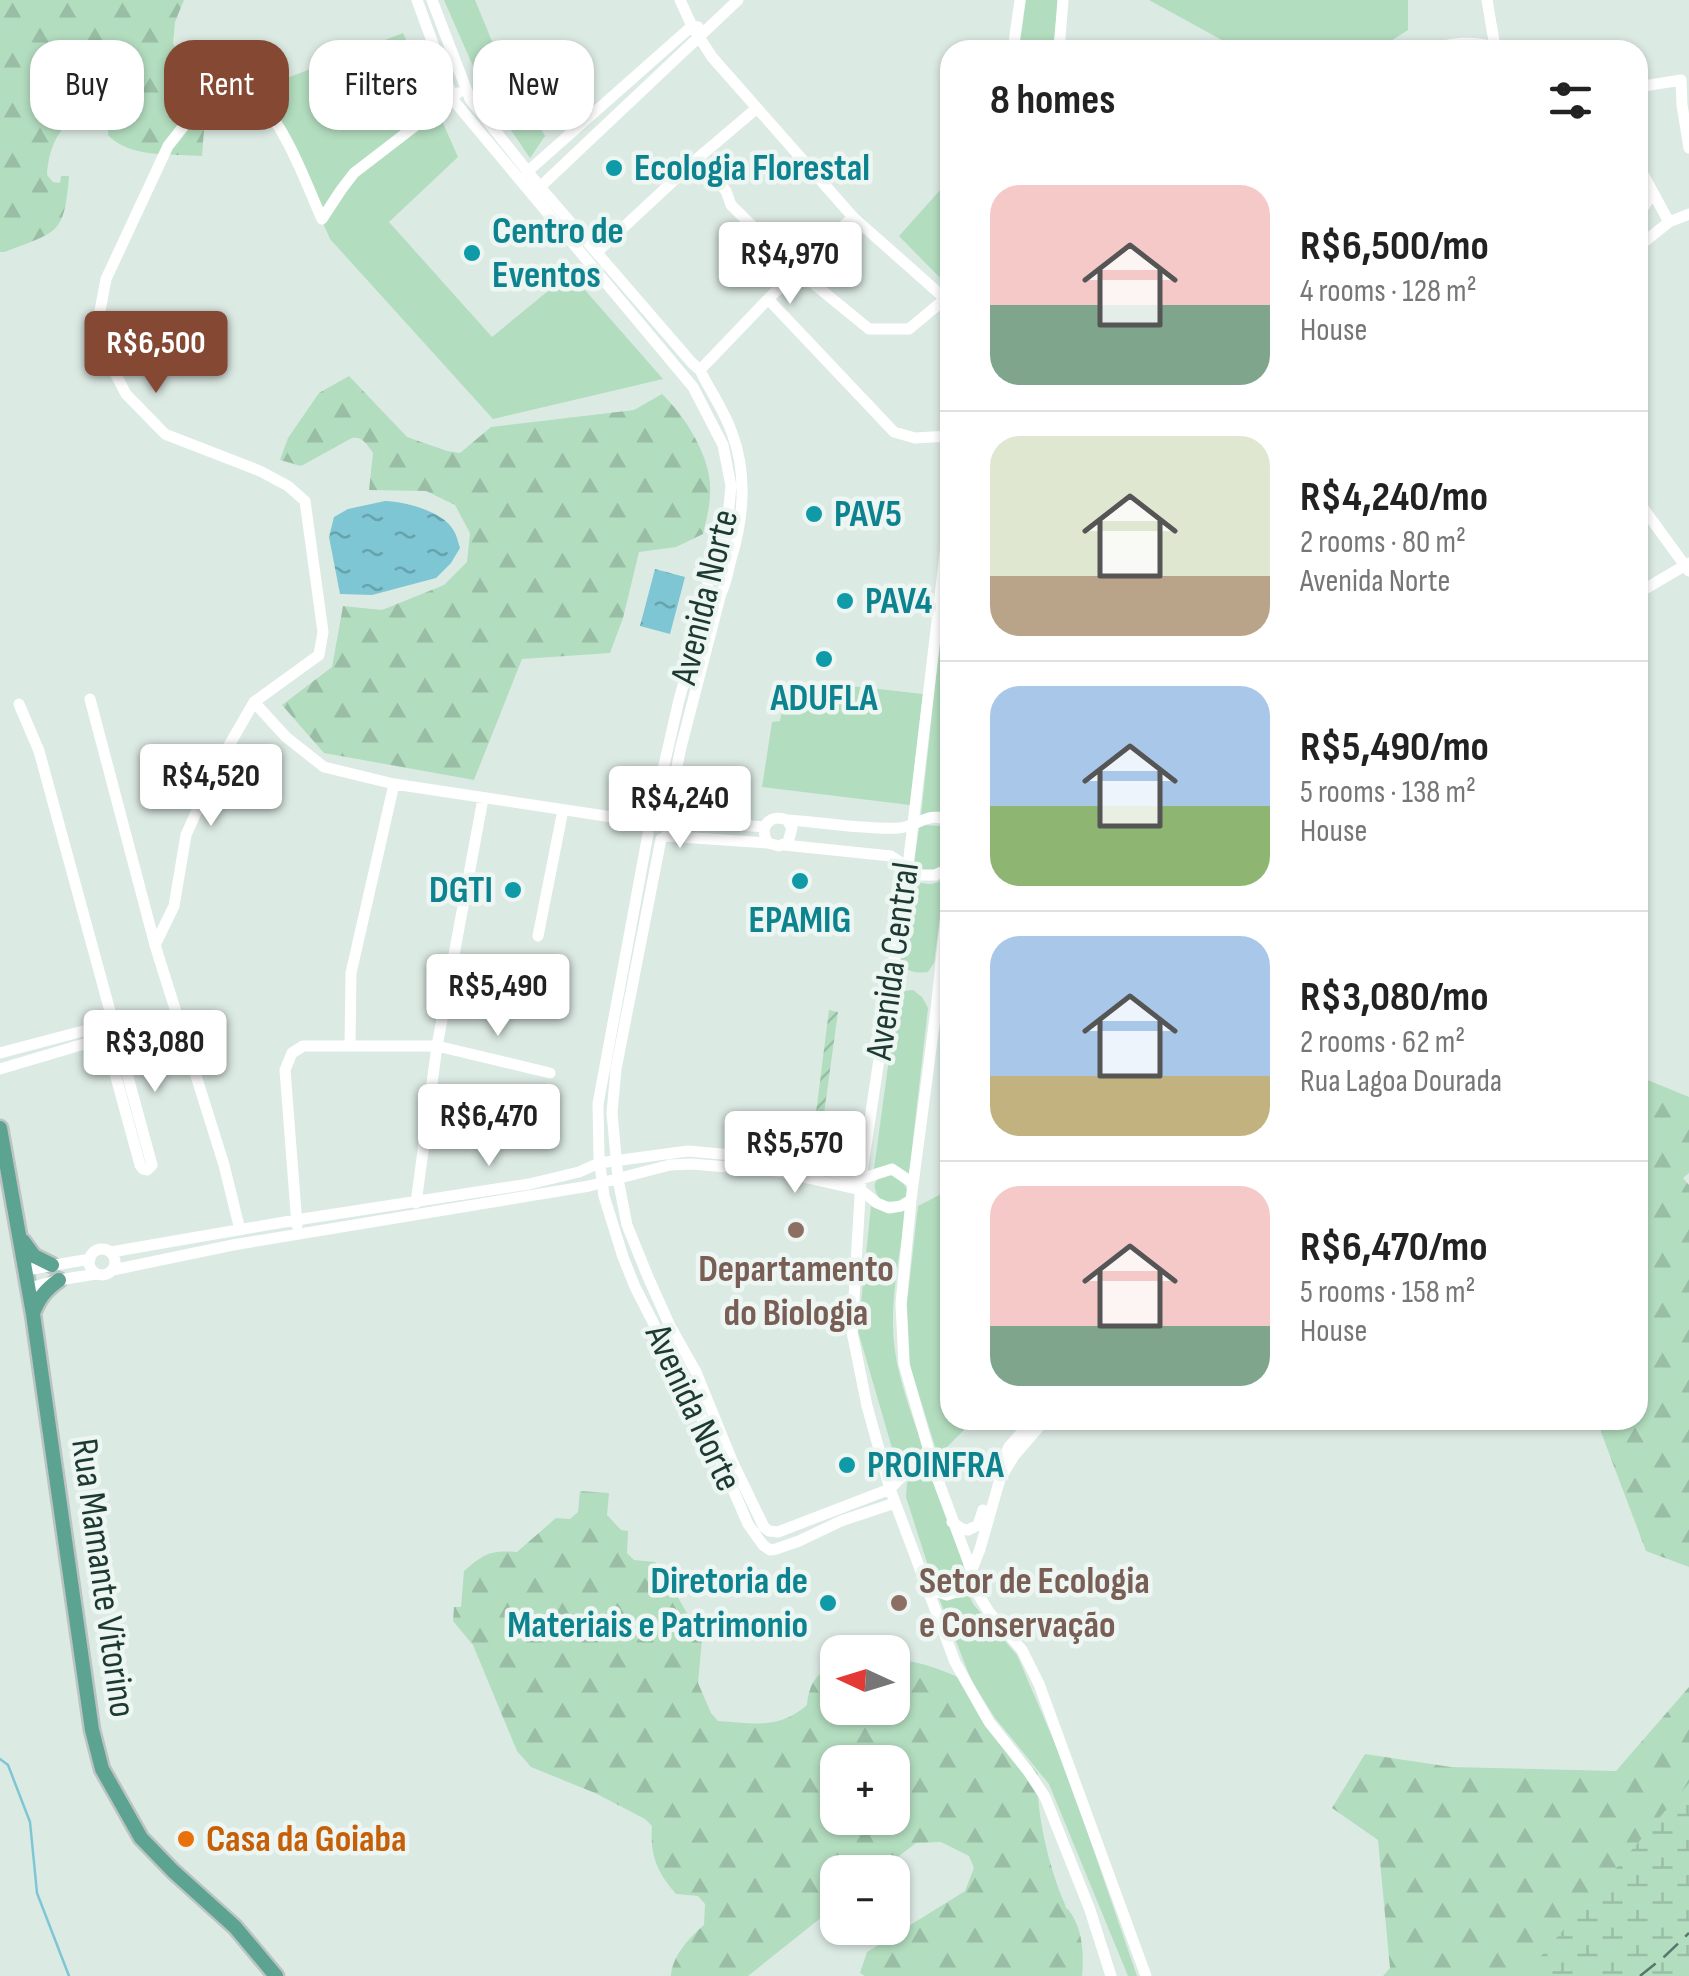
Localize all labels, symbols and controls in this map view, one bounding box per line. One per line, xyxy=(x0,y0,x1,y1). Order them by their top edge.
chip: Buy xyxy=(30,40,144,130)
chip: Rent xyxy=(164,40,289,130)
chip: Filters xyxy=(309,40,453,130)
chip: New xyxy=(473,40,594,130)
icon: filters xyxy=(1543,73,1598,128)
text: 8 homes xyxy=(990,75,1115,126)
place label: Ecologia Florestal xyxy=(634,146,870,191)
marker: Ecologia Florestal xyxy=(603,157,625,179)
place label: Centro de Eventos xyxy=(492,209,624,298)
text: R$6,500/mo xyxy=(1300,221,1489,272)
pin: R$4,970 xyxy=(698,222,882,307)
icon: home xyxy=(1070,225,1190,345)
text: R$4,970 xyxy=(741,235,839,274)
marker: Centro de Eventos xyxy=(461,242,483,264)
text: 4 rooms · 128 m² xyxy=(1300,272,1477,311)
pin: R$6,500 xyxy=(64,311,248,396)
text: House xyxy=(1300,311,1367,350)
text: R$6,500 xyxy=(107,324,205,363)
text: R$4,240/mo xyxy=(1300,472,1488,523)
icon: home xyxy=(1070,476,1190,596)
place label: PAV5 xyxy=(834,492,902,537)
marker: PAV5 xyxy=(803,503,825,525)
street label: Avenida Norte xyxy=(661,505,748,690)
text: 2 rooms · 80 m² xyxy=(1300,523,1466,562)
text: Avenida Norte xyxy=(1300,562,1450,601)
place label: PAV4 xyxy=(865,579,932,624)
marker: PAV4 xyxy=(834,590,856,612)
marker: ADUFLA xyxy=(813,648,835,670)
place label: ADUFLA xyxy=(770,676,878,721)
text: R$5,490/mo xyxy=(1300,722,1489,773)
icon: home xyxy=(1070,726,1190,846)
pin: R$4,520 xyxy=(119,744,303,829)
text: R$4,520 xyxy=(162,757,260,796)
pin: R$4,240 xyxy=(588,766,772,851)
text: 5 rooms · 138 m² xyxy=(1300,773,1476,812)
text: R$4,240 xyxy=(631,779,729,818)
text: House xyxy=(1300,812,1367,851)
street label: Avenida Central xyxy=(857,859,929,1064)
place label: DGTI xyxy=(429,868,493,913)
marker: EPAMIG xyxy=(789,870,811,892)
marker: DGTI xyxy=(502,879,524,901)
place label: EPAMIG xyxy=(749,898,851,943)
pin: R$5,490 xyxy=(406,954,590,1039)
text: R$5,490 xyxy=(448,967,548,1006)
text: R$3,080/mo xyxy=(1300,972,1489,1023)
icon: home xyxy=(1070,976,1190,1096)
pin: R$3,080 xyxy=(63,1010,247,1095)
text: R$3,080 xyxy=(106,1023,204,1062)
text: 2 rooms · 62 m² xyxy=(1300,1023,1465,1062)
text: Rua Lagoa Dourada xyxy=(1300,1062,1502,1101)
pin: R$6,470 xyxy=(397,1084,581,1169)
text: R$6,470 xyxy=(440,1097,538,1136)
pin: R$5,570 xyxy=(703,1111,887,1196)
text: R$5,570 xyxy=(747,1124,843,1163)
marker: Departamento do Biologia xyxy=(785,1219,807,1241)
text: R$6,470/mo xyxy=(1300,1222,1487,1273)
icon: home xyxy=(1070,1226,1190,1346)
place label: Departamento do Biologia xyxy=(698,1247,894,1336)
text: 5 rooms · 158 m² xyxy=(1300,1273,1475,1312)
text: House xyxy=(1300,1312,1367,1351)
street label: Avenida Norte xyxy=(634,1317,751,1498)
street label: Rua Mamante Vitorino xyxy=(61,1436,145,1720)
place label: PROINFRA xyxy=(867,1443,1005,1488)
marker: PROINFRA xyxy=(836,1454,858,1476)
place label: Diretoria de Materiais e Patrimonio xyxy=(507,1559,808,1648)
place label: Setor de Ecologia e Conservação xyxy=(919,1559,1150,1648)
marker: Diretoria de Materiais e Patrimonio xyxy=(817,1592,839,1614)
marker: Setor de Ecologia e Conservação xyxy=(888,1592,910,1614)
north arrow xyxy=(820,1635,910,1725)
map controls xyxy=(820,1635,910,1945)
button: + xyxy=(820,1745,910,1835)
place label: Casa da Goiaba xyxy=(206,1817,407,1862)
marker: Casa da Goiaba xyxy=(175,1828,197,1850)
button: − xyxy=(820,1855,910,1945)

